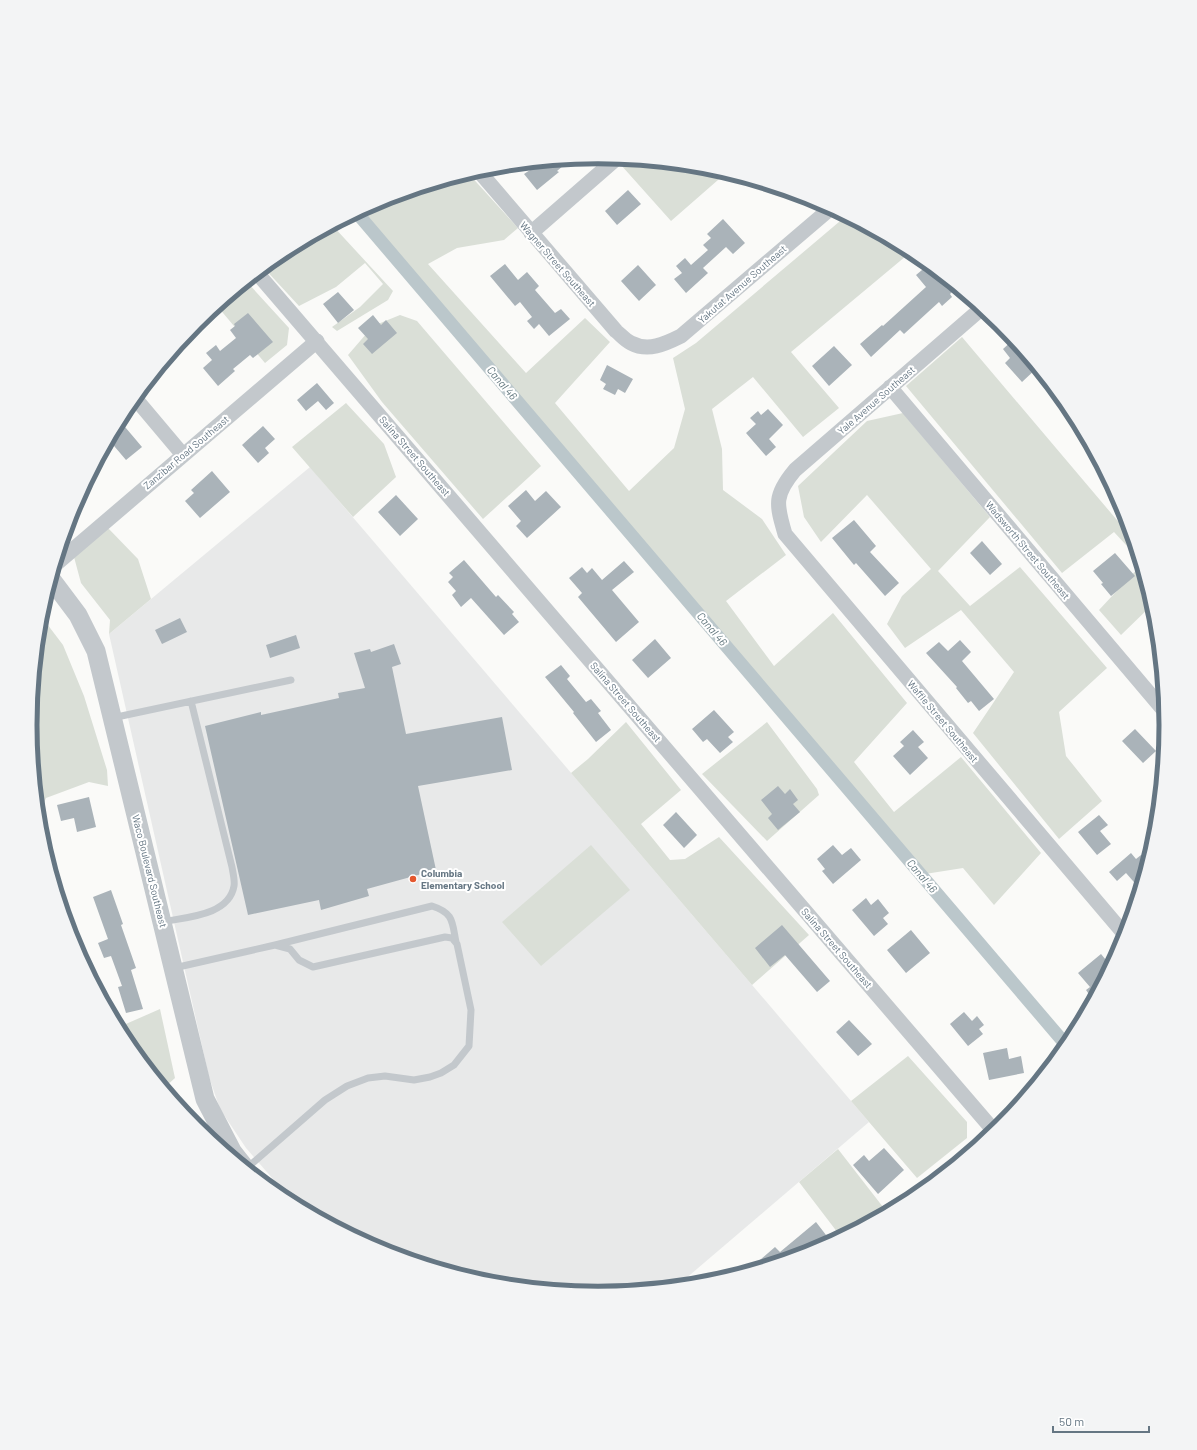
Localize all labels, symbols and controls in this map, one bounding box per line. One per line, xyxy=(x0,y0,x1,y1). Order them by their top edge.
street label: Wagner Street Southeast xyxy=(518,219,598,309)
street label: Yakutat Avenue Southeast xyxy=(695,242,789,326)
water label: Canal 46 xyxy=(485,363,520,402)
street label: Yale Avenue Southeast xyxy=(835,363,917,437)
street label: Zanzibar Road Southeast xyxy=(141,413,231,491)
street label: Salina Street Southeast xyxy=(377,414,453,499)
street label: Wadsworth Street Southeast xyxy=(983,498,1073,602)
water label: Canal 46 xyxy=(695,609,730,648)
street label: Salina Street Southeast xyxy=(588,660,664,745)
street label: Waffle Street Southeast xyxy=(905,677,981,765)
street label: Waco Boulevard Southeast xyxy=(130,813,170,929)
water label: Canal 46 xyxy=(905,856,940,895)
place label: Columbia Elementary School xyxy=(421,867,504,891)
marker: Columbia Elementary School xyxy=(408,874,418,884)
street label: Salina Street Southeast xyxy=(799,906,875,991)
scale bar xyxy=(1053,1408,1149,1434)
text: 50 m xyxy=(1059,1414,1084,1428)

